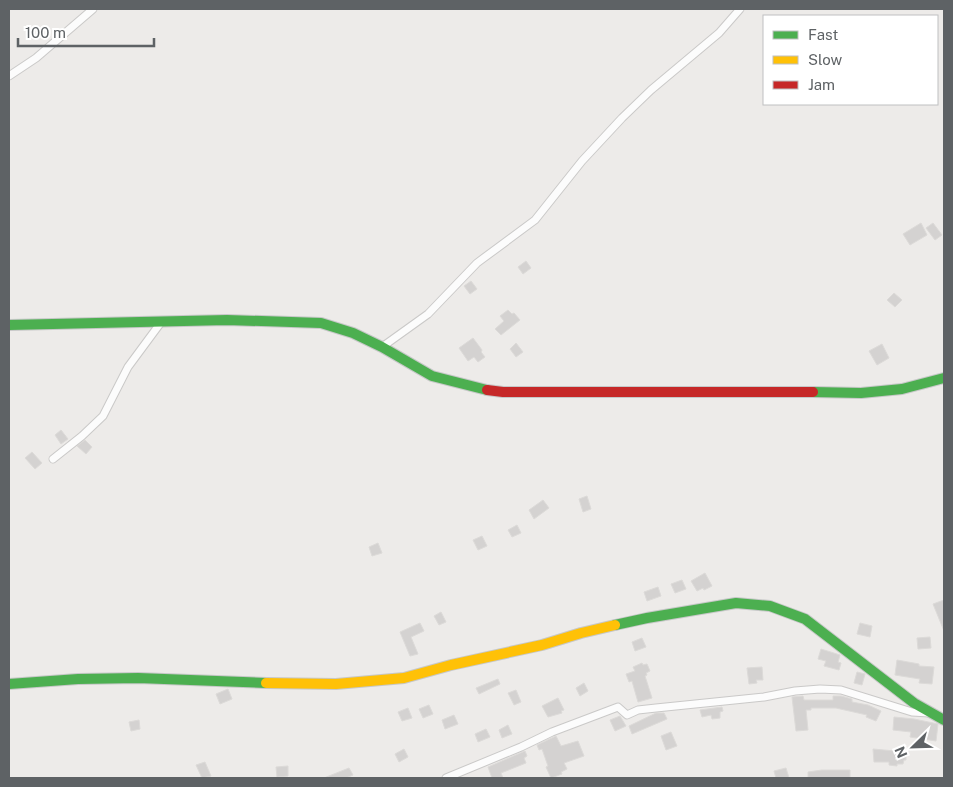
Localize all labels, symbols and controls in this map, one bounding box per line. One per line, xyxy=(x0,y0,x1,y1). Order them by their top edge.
scale bar xyxy=(18,15,154,47)
legend xyxy=(763,15,938,105)
text: 100 m xyxy=(25,24,66,41)
text: Fast xyxy=(808,26,838,43)
text: Slow xyxy=(808,51,843,68)
text: Jam xyxy=(808,76,835,93)
north arrow xyxy=(888,722,938,772)
text: N xyxy=(892,744,911,760)

